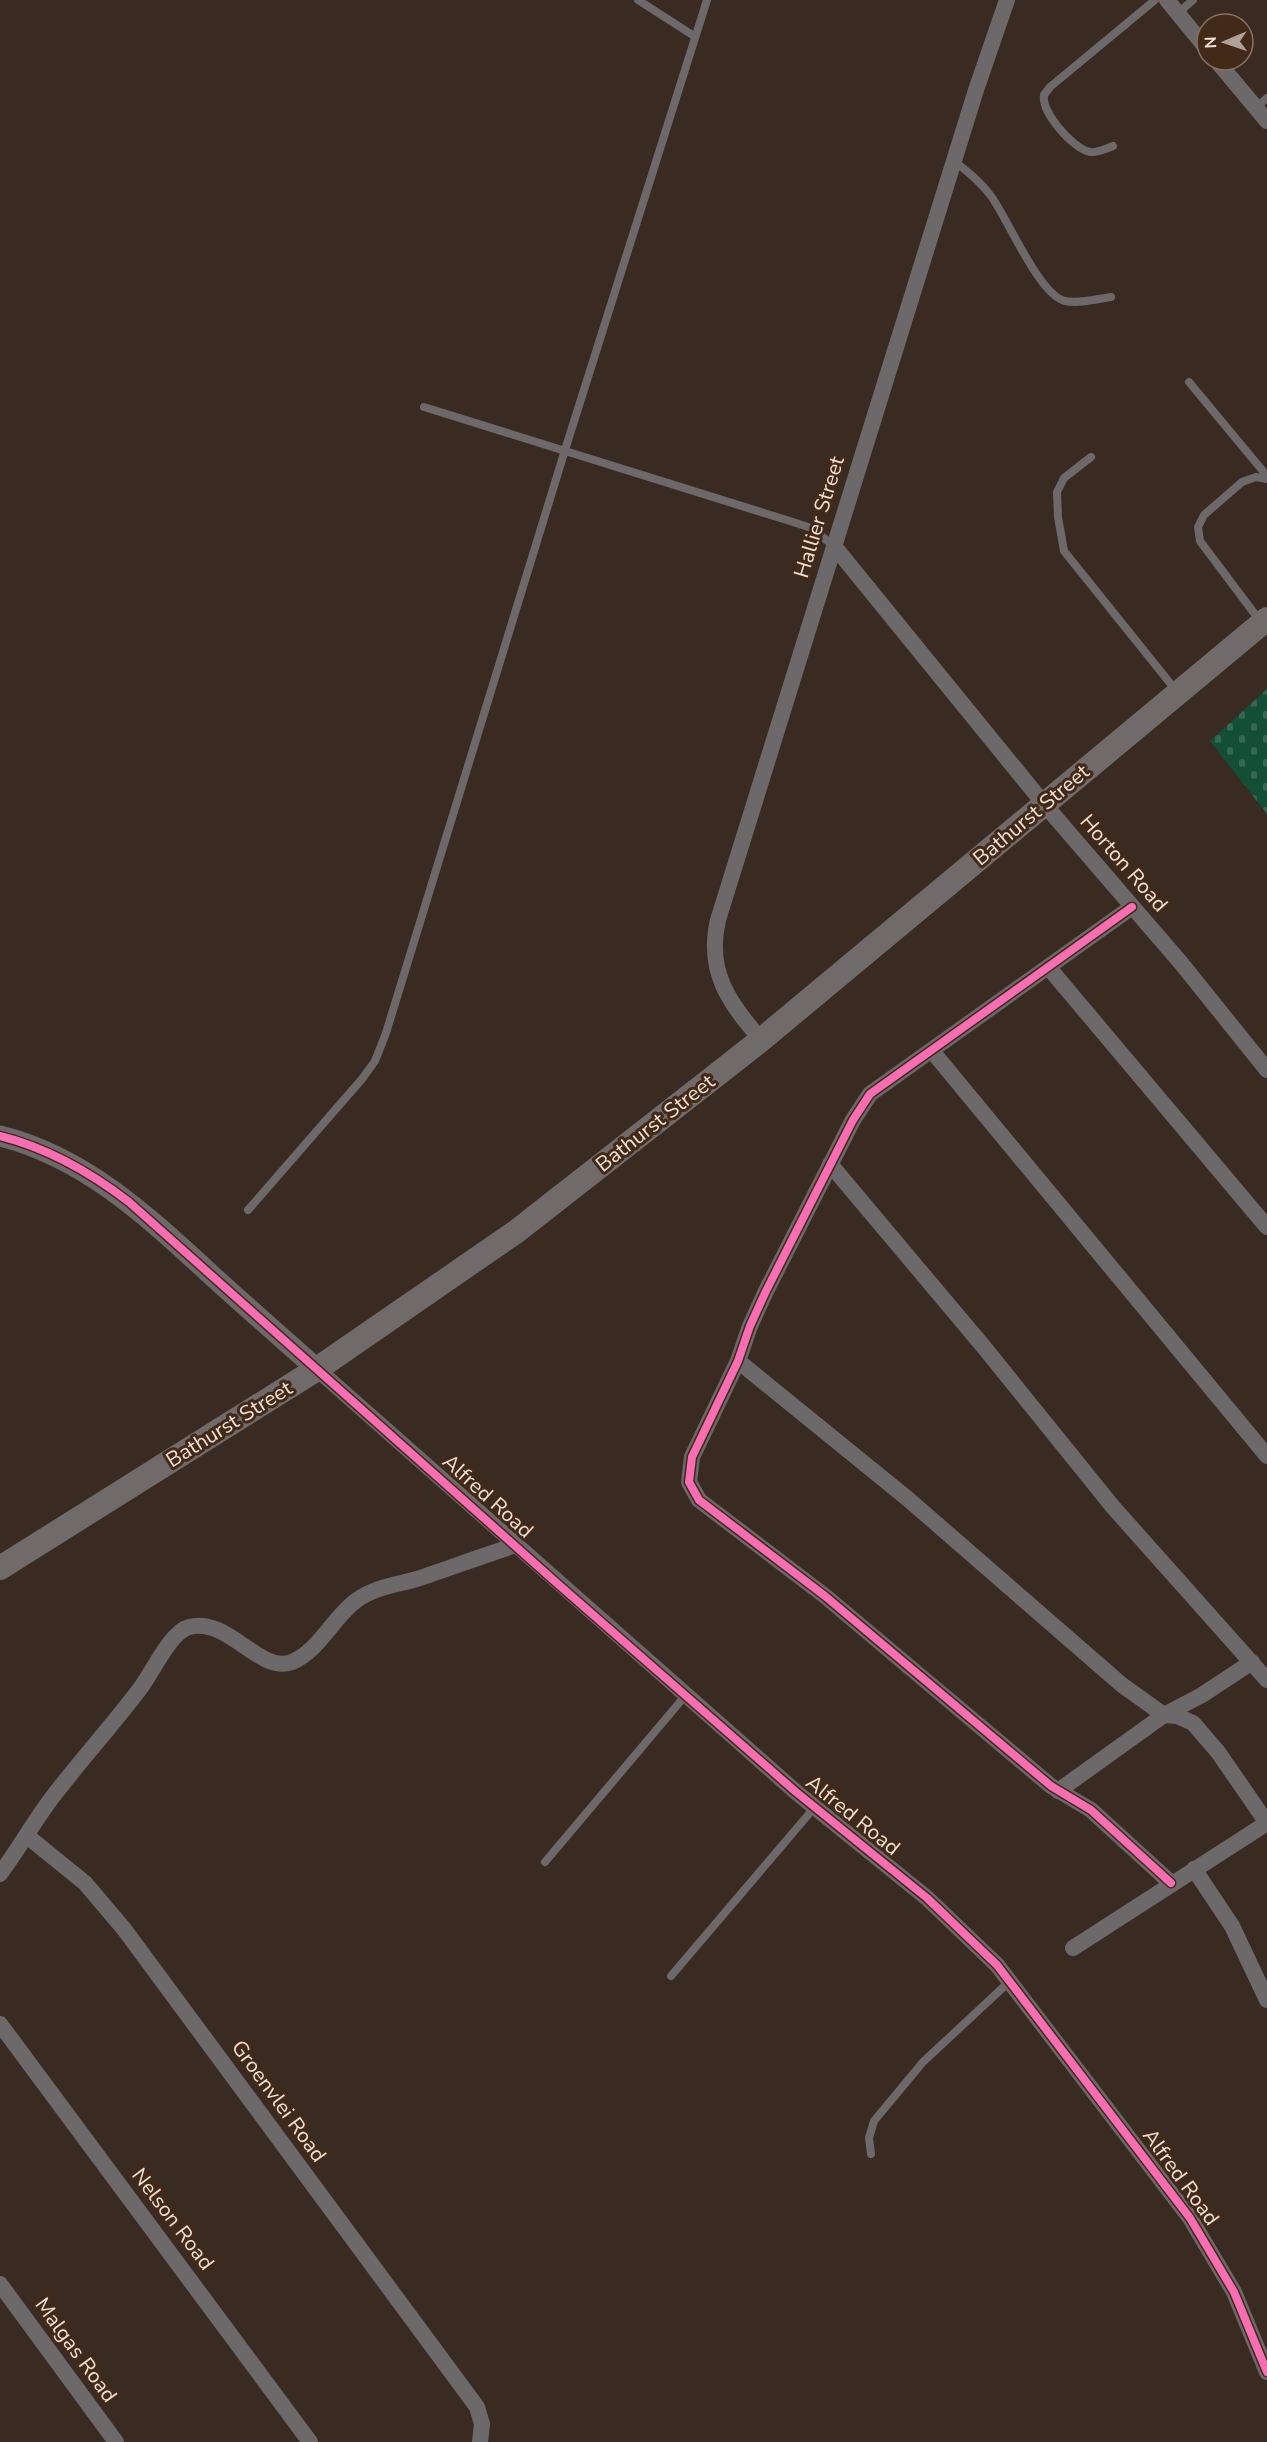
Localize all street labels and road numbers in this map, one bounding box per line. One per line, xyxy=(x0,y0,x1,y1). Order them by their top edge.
street label: Hallier Street xyxy=(787,452,851,581)
street label: Bathurst Street xyxy=(967,758,1096,872)
street label: Horton Road xyxy=(1074,808,1174,918)
street label: Bathurst Street xyxy=(590,1067,721,1178)
street label: Bathurst Street xyxy=(161,1374,298,1474)
street label: Alfred Road xyxy=(436,1448,540,1544)
street label: Alfred Road xyxy=(800,1768,906,1862)
street label: Groenvlei Road xyxy=(225,2034,333,2168)
street label: Alfred Road xyxy=(1136,2123,1226,2231)
street label: Nelson Road xyxy=(125,2162,221,2276)
street label: Malgas Road xyxy=(29,2292,123,2408)

